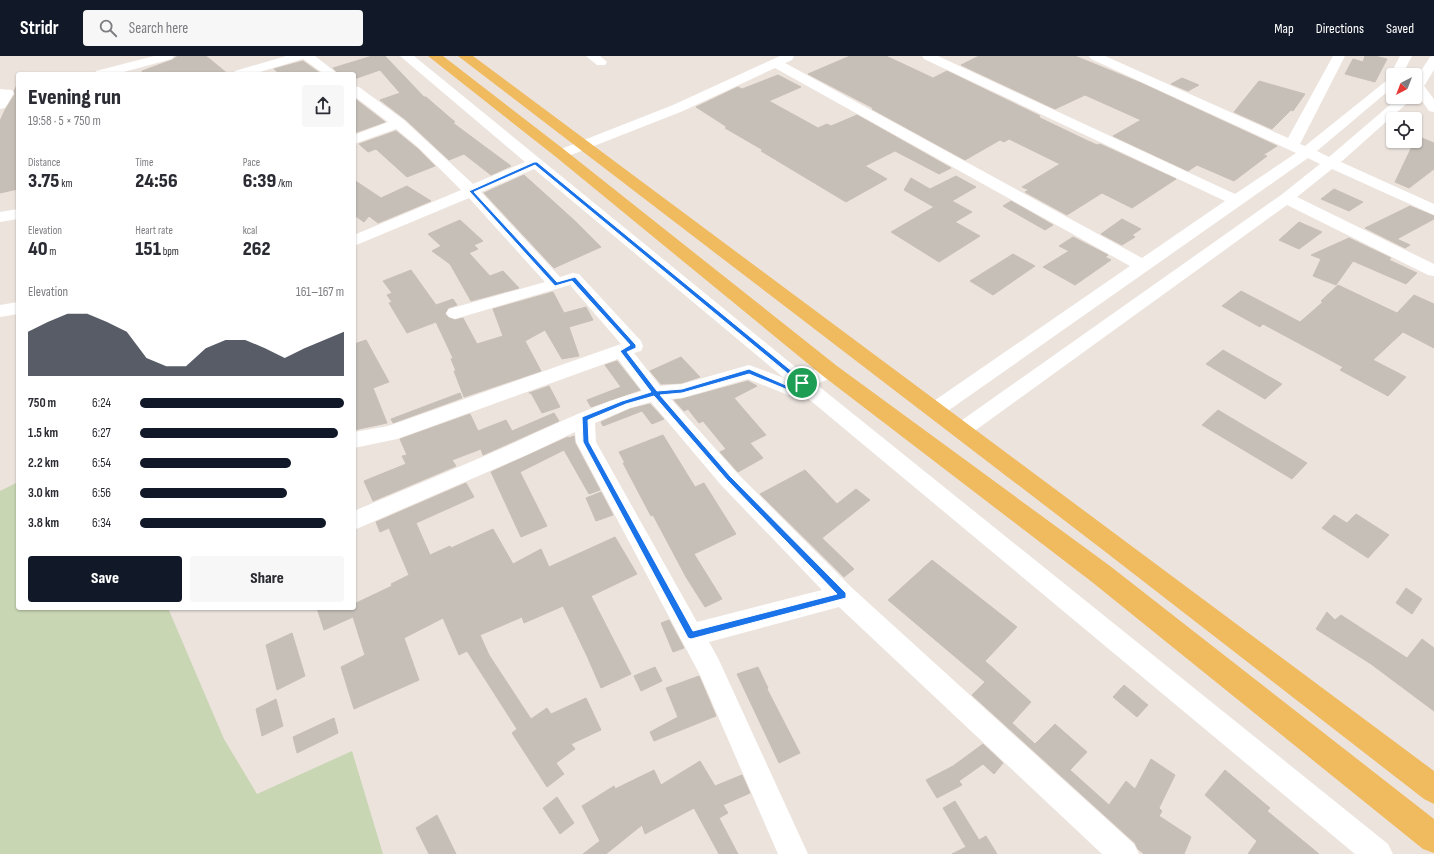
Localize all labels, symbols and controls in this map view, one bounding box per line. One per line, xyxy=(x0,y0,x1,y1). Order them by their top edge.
search box xyxy=(83,10,363,46)
text: Stridr xyxy=(20,17,59,40)
icon: search xyxy=(97,17,119,39)
text: Search here xyxy=(129,19,188,38)
text: Map xyxy=(1274,20,1294,37)
text: Directions xyxy=(1316,20,1364,37)
text: Saved xyxy=(1386,20,1414,37)
north arrow xyxy=(1386,68,1422,104)
map controls xyxy=(1386,68,1422,148)
text: Evening run xyxy=(28,84,121,111)
button: share xyxy=(302,85,344,127)
button: locate xyxy=(1386,112,1422,148)
text: 19:58 · 5 × 750 m xyxy=(28,113,101,129)
text: Distance xyxy=(28,156,60,169)
text: Time xyxy=(135,156,153,169)
text: Pace xyxy=(243,156,260,169)
text: 3.75 xyxy=(28,169,59,193)
text: 24:56 xyxy=(135,169,178,193)
text: 6:39 xyxy=(243,169,276,193)
text: km xyxy=(59,177,72,190)
text: /km xyxy=(276,177,292,190)
text: Elevation xyxy=(28,224,62,237)
text: Heart rate xyxy=(135,224,173,237)
text: kcal xyxy=(243,224,257,237)
text: 40 xyxy=(28,237,48,261)
text: 151 xyxy=(135,237,161,261)
text: 262 xyxy=(243,237,270,261)
text: m xyxy=(48,245,56,258)
text: bpm xyxy=(161,245,179,258)
text: Elevation xyxy=(28,284,68,300)
text: 161–167 m xyxy=(296,284,344,300)
pin xyxy=(785,366,819,400)
icon: arrive xyxy=(791,372,813,394)
text: 750 m xyxy=(28,395,56,411)
text: 6:24 xyxy=(92,395,111,411)
text: 1.5 km xyxy=(28,425,58,441)
text: 6:27 xyxy=(92,425,111,441)
text: 2.2 km xyxy=(28,455,59,471)
text: 6:54 xyxy=(92,455,111,471)
text: 3.0 km xyxy=(28,485,59,501)
text: 6:56 xyxy=(92,485,111,501)
text: 3.8 km xyxy=(28,515,59,531)
text: 6:34 xyxy=(92,515,111,531)
button: Save xyxy=(28,556,182,602)
button: Share xyxy=(190,556,344,602)

